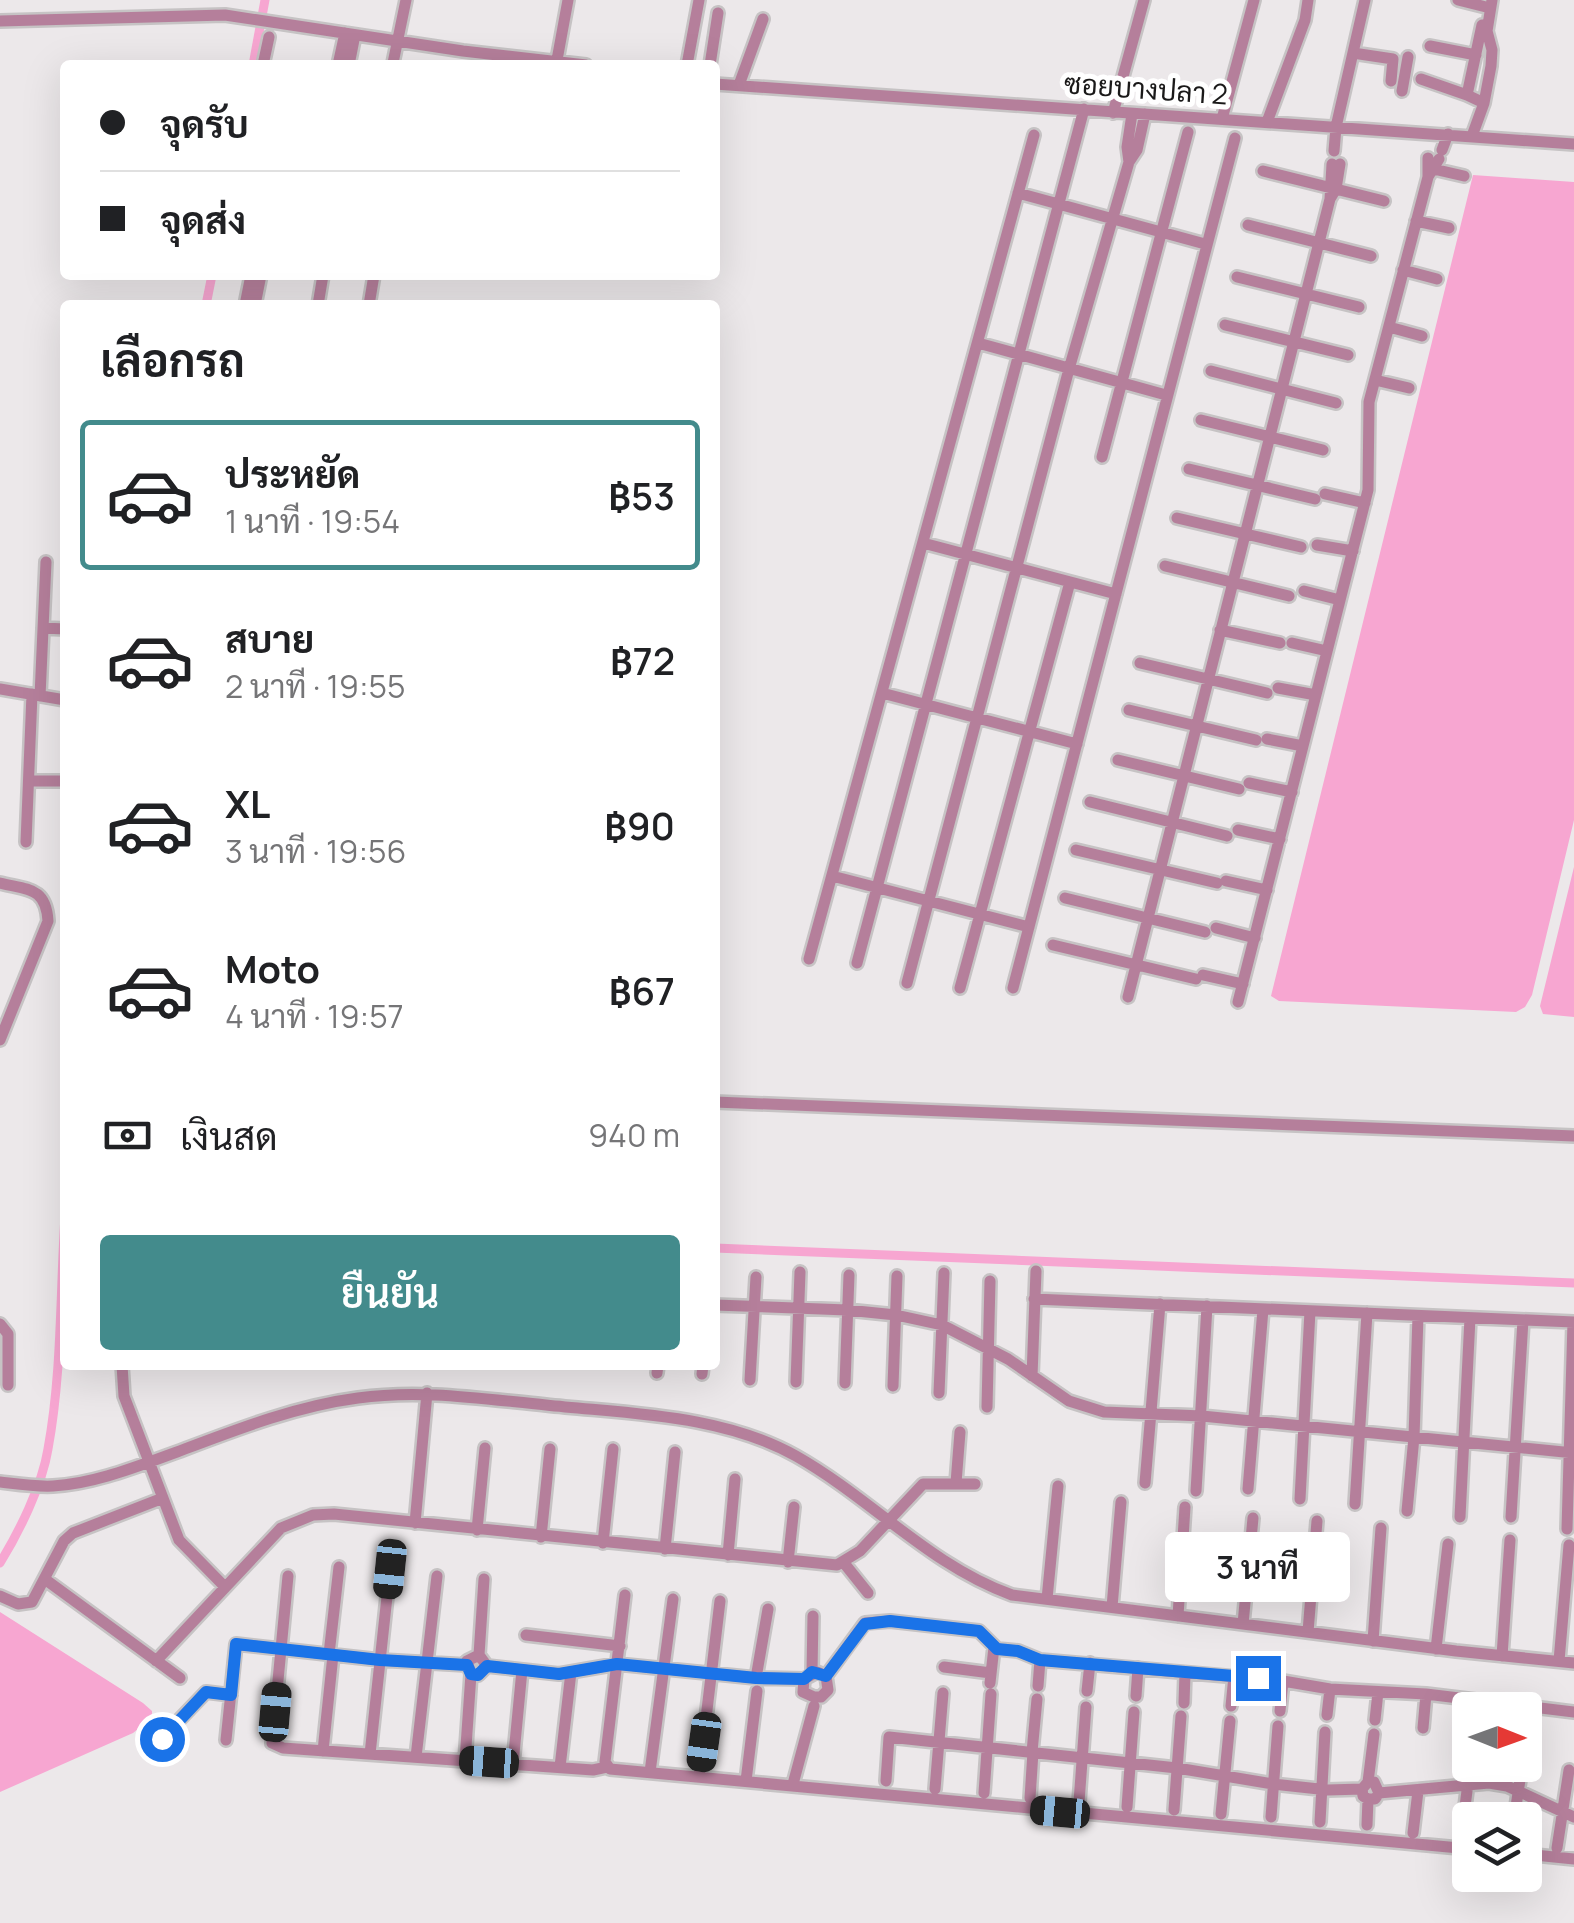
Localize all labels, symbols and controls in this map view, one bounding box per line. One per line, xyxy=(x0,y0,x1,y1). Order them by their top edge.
street label: ซอยบางปลา 2 xyxy=(1063,63,1229,113)
text: จุดรับ xyxy=(160,97,249,149)
text: จุดส่ง xyxy=(160,193,246,245)
text: เลือกรถ xyxy=(100,329,245,391)
text: ประหยัด xyxy=(225,447,360,499)
icon: car xyxy=(105,450,195,540)
text: ฿53 xyxy=(608,469,675,521)
text: 1 นาที · 19:54 xyxy=(225,499,400,543)
text: สบาย xyxy=(225,612,314,664)
icon: car xyxy=(105,615,195,705)
text: ฿72 xyxy=(610,634,675,686)
text: 2 นาที · 19:55 xyxy=(225,664,405,708)
text: XL xyxy=(225,777,270,829)
icon: car xyxy=(105,780,195,870)
text: ฿90 xyxy=(604,799,675,851)
text: 3 นาที · 19:56 xyxy=(225,829,406,873)
text: Moto xyxy=(225,942,320,994)
icon: car xyxy=(105,945,195,1035)
text: ฿67 xyxy=(609,964,675,1016)
text: 4 นาที · 19:57 xyxy=(225,994,404,1038)
icon: cash xyxy=(100,1108,155,1163)
text: เงินสด xyxy=(180,1109,278,1161)
text: 940 m xyxy=(588,1113,680,1157)
button: ยืนยัน xyxy=(100,1235,680,1350)
callout: 3 นาที xyxy=(1166,1533,1350,1603)
car xyxy=(372,1538,408,1600)
text: 3 นาที xyxy=(1216,1545,1299,1589)
route end xyxy=(1236,1656,1281,1701)
car xyxy=(257,1681,293,1743)
north arrow xyxy=(1452,1692,1542,1782)
map controls xyxy=(1452,1692,1542,1892)
car xyxy=(685,1710,723,1774)
route start xyxy=(140,1717,185,1762)
car xyxy=(458,1745,520,1779)
car xyxy=(1029,1794,1091,1830)
button: layers xyxy=(1452,1802,1542,1892)

